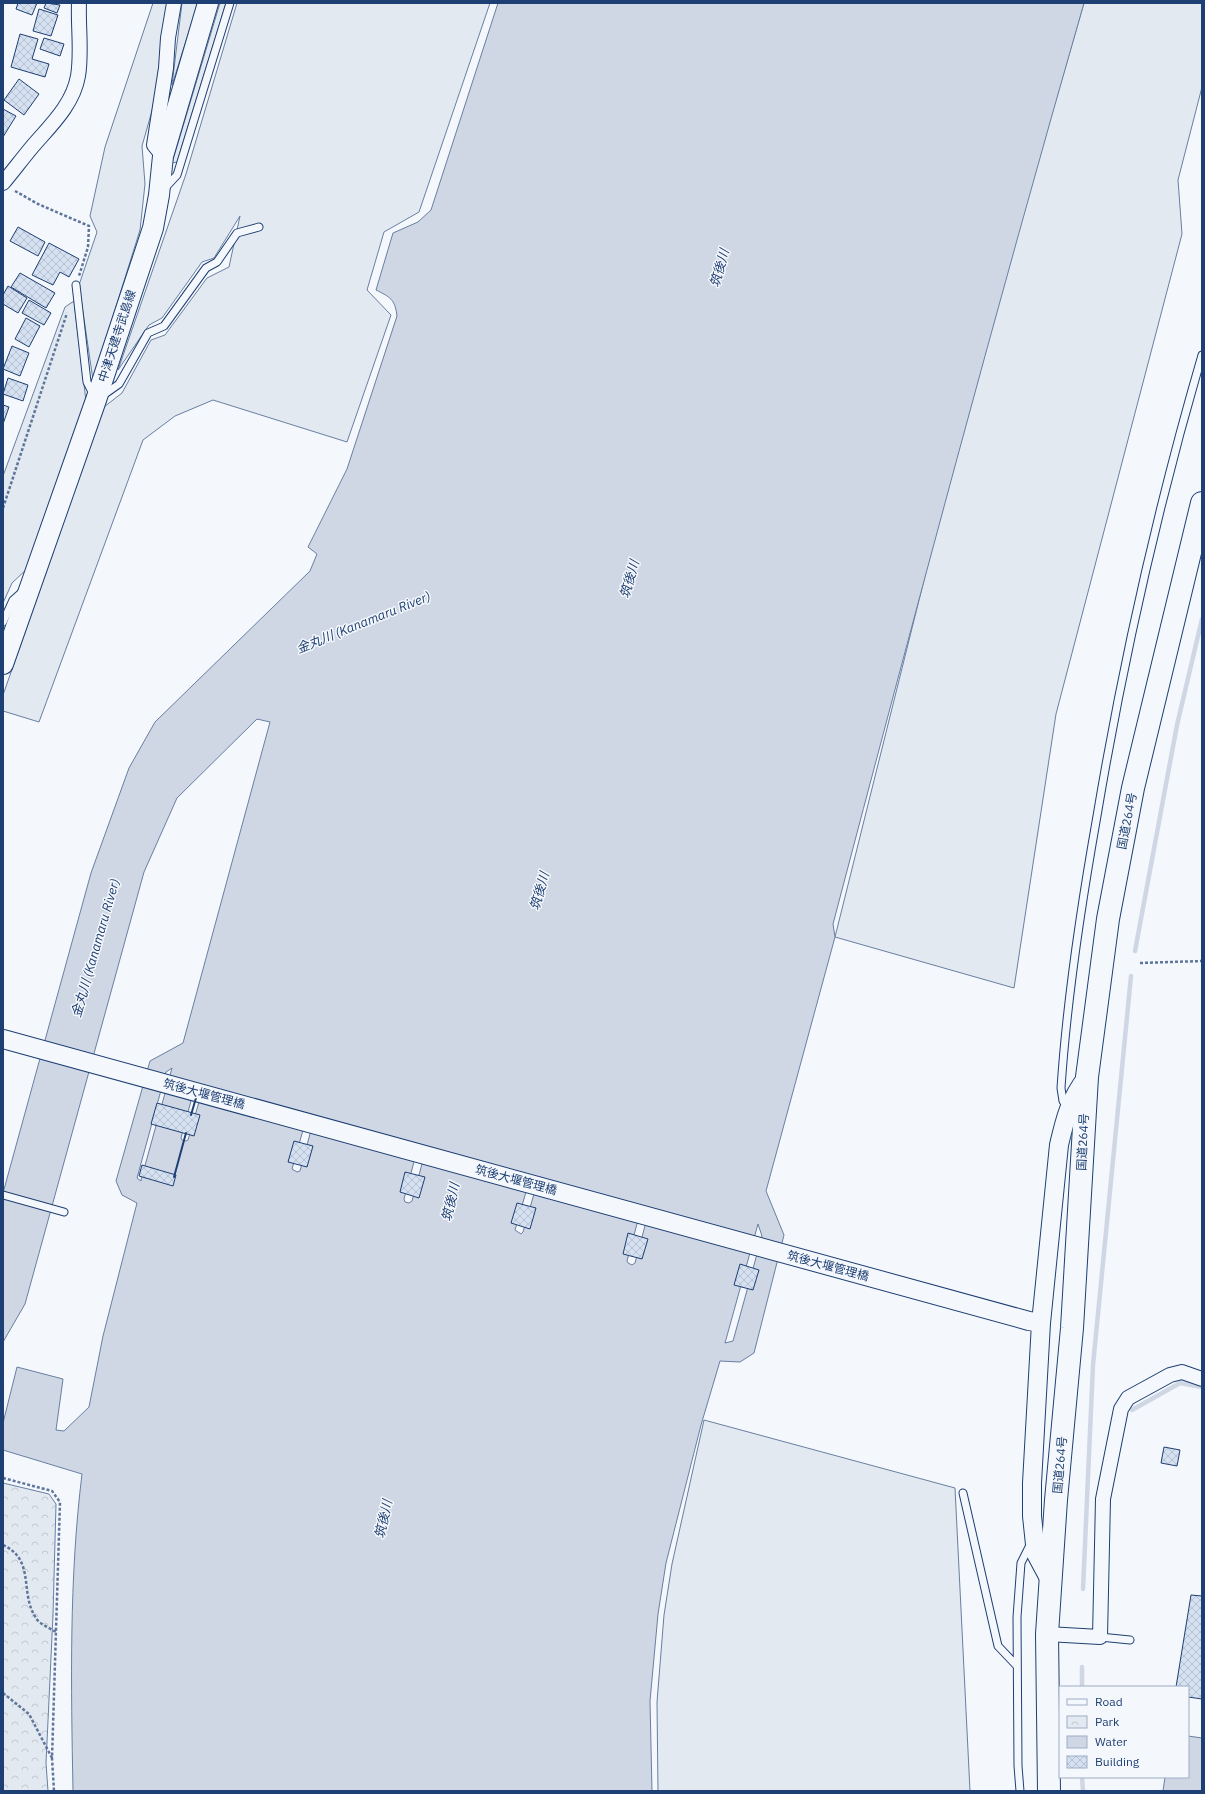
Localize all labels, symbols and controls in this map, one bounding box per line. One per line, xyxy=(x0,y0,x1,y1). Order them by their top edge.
water label: 筑後川 xyxy=(706,245,734,289)
street label: 中津天建寺武島線 xyxy=(95,288,138,384)
water label: 筑後川 xyxy=(616,556,644,600)
water label: 金丸川 (Kanamaru River) xyxy=(294,588,433,657)
street label: 国道264号 xyxy=(1114,791,1139,851)
water label: 筑後川 xyxy=(526,868,554,912)
water label: 金丸川 (Kanamaru River) xyxy=(68,877,123,1019)
street label: 筑後大堰管理橋 xyxy=(162,1075,247,1112)
street label: 国道264号 xyxy=(1074,1113,1091,1171)
street label: 筑後大堰管理橋 xyxy=(474,1161,559,1198)
water label: 筑後川 xyxy=(438,1179,464,1223)
street label: 筑後大堰管理橋 xyxy=(786,1247,871,1284)
street label: 国道264号 xyxy=(1050,1436,1069,1494)
water label: 筑後川 xyxy=(371,1496,396,1540)
legend xyxy=(1059,1686,1189,1778)
text: Road xyxy=(1095,1694,1123,1709)
text: Park xyxy=(1095,1714,1120,1729)
text: Water xyxy=(1095,1734,1128,1749)
text: Building xyxy=(1095,1754,1140,1769)

